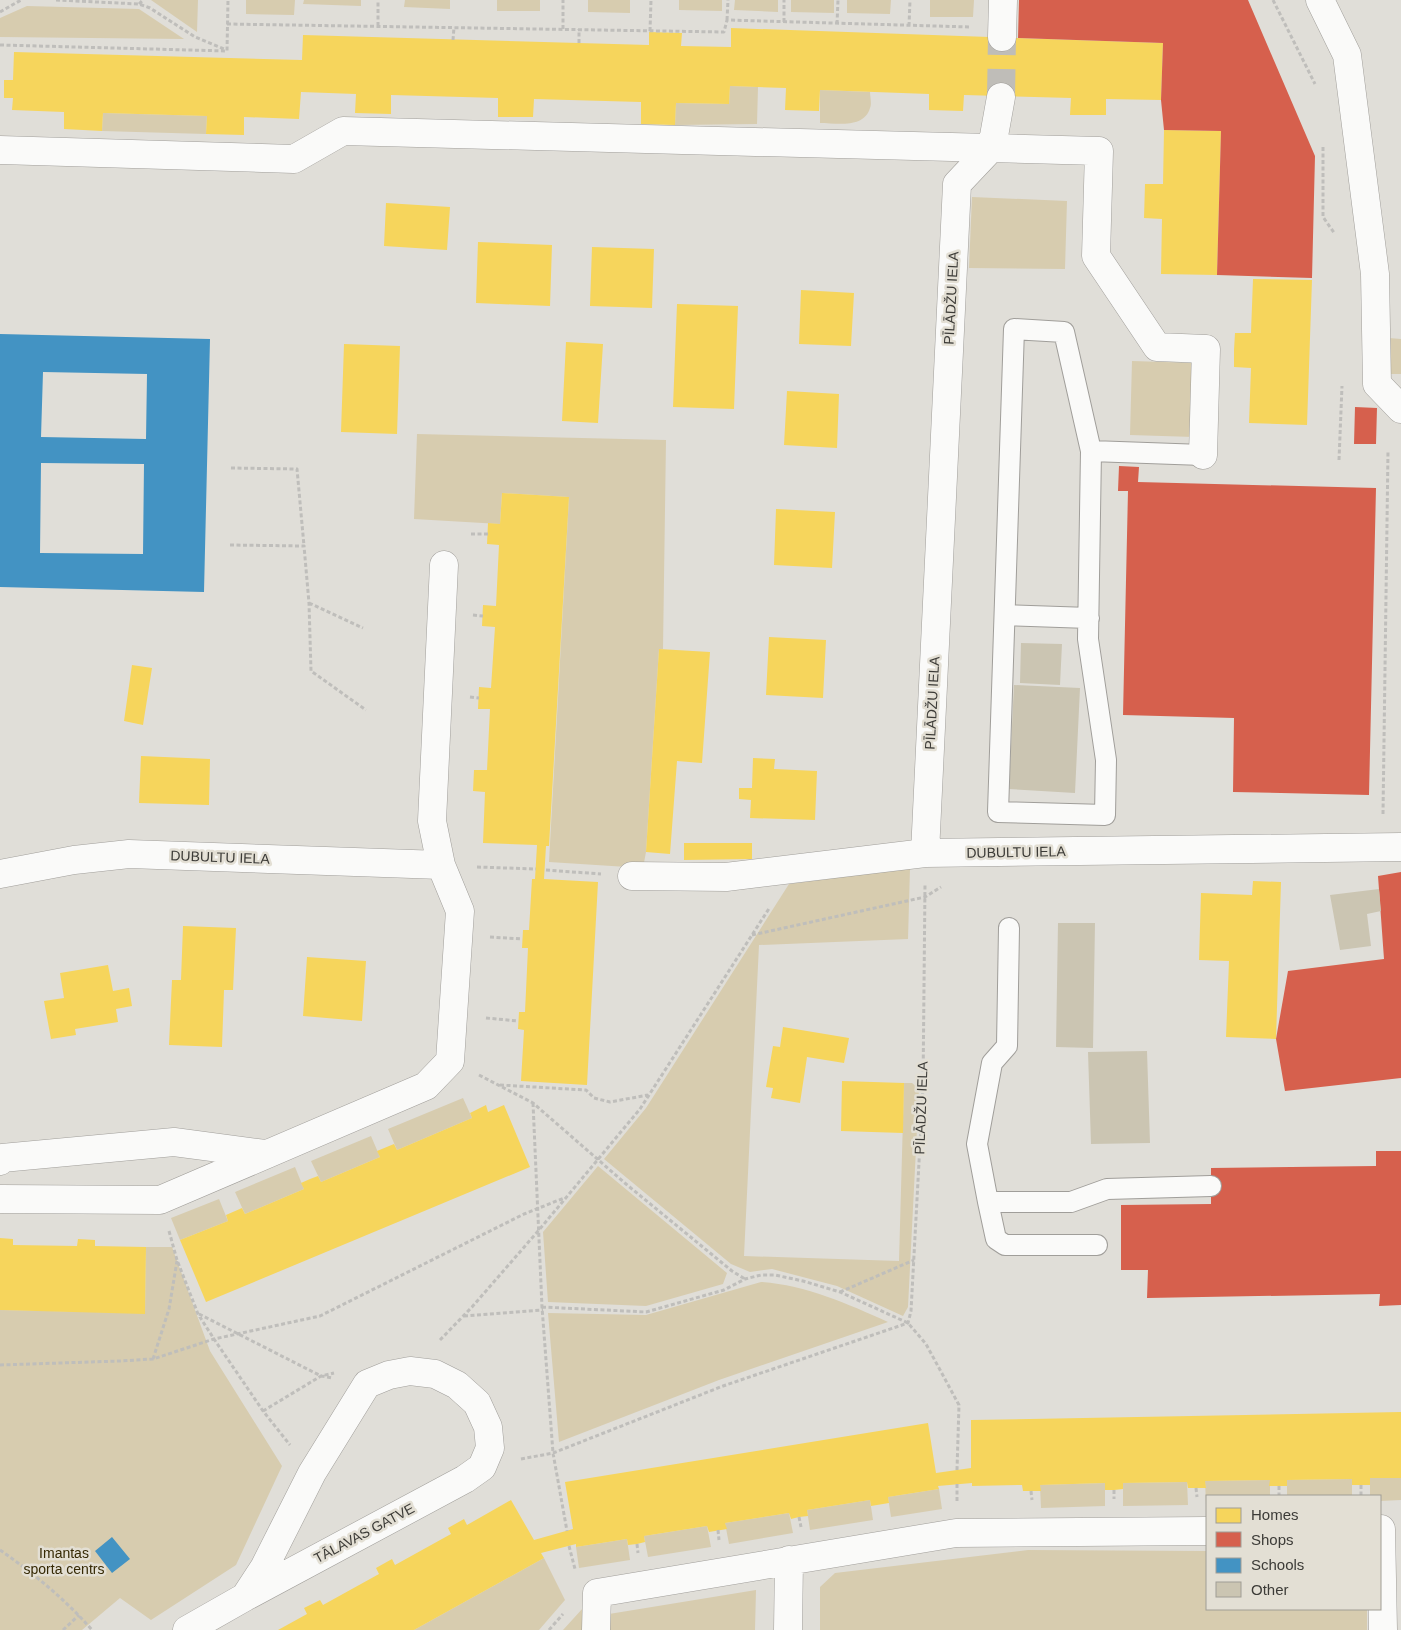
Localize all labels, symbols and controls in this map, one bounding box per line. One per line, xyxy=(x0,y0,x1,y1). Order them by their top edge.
street label: PĪLĀDŽU IELA xyxy=(941,250,961,345)
street label: PĪLĀDŽU IELA xyxy=(922,655,942,750)
street label: DUBULTU IELA xyxy=(966,843,1066,861)
street label: DUBULTU IELA xyxy=(170,847,271,867)
street label: PĪLĀDŽU IELA xyxy=(911,1060,931,1155)
legend xyxy=(1206,1495,1381,1610)
street label: TĀLAVAS GATVE xyxy=(311,1500,417,1566)
text: Homes xyxy=(1251,1506,1299,1523)
text: Shops xyxy=(1251,1531,1294,1548)
park label: Imantas sporta centrs xyxy=(24,1545,104,1577)
text: Schools xyxy=(1251,1556,1304,1573)
text: Other xyxy=(1251,1581,1289,1598)

